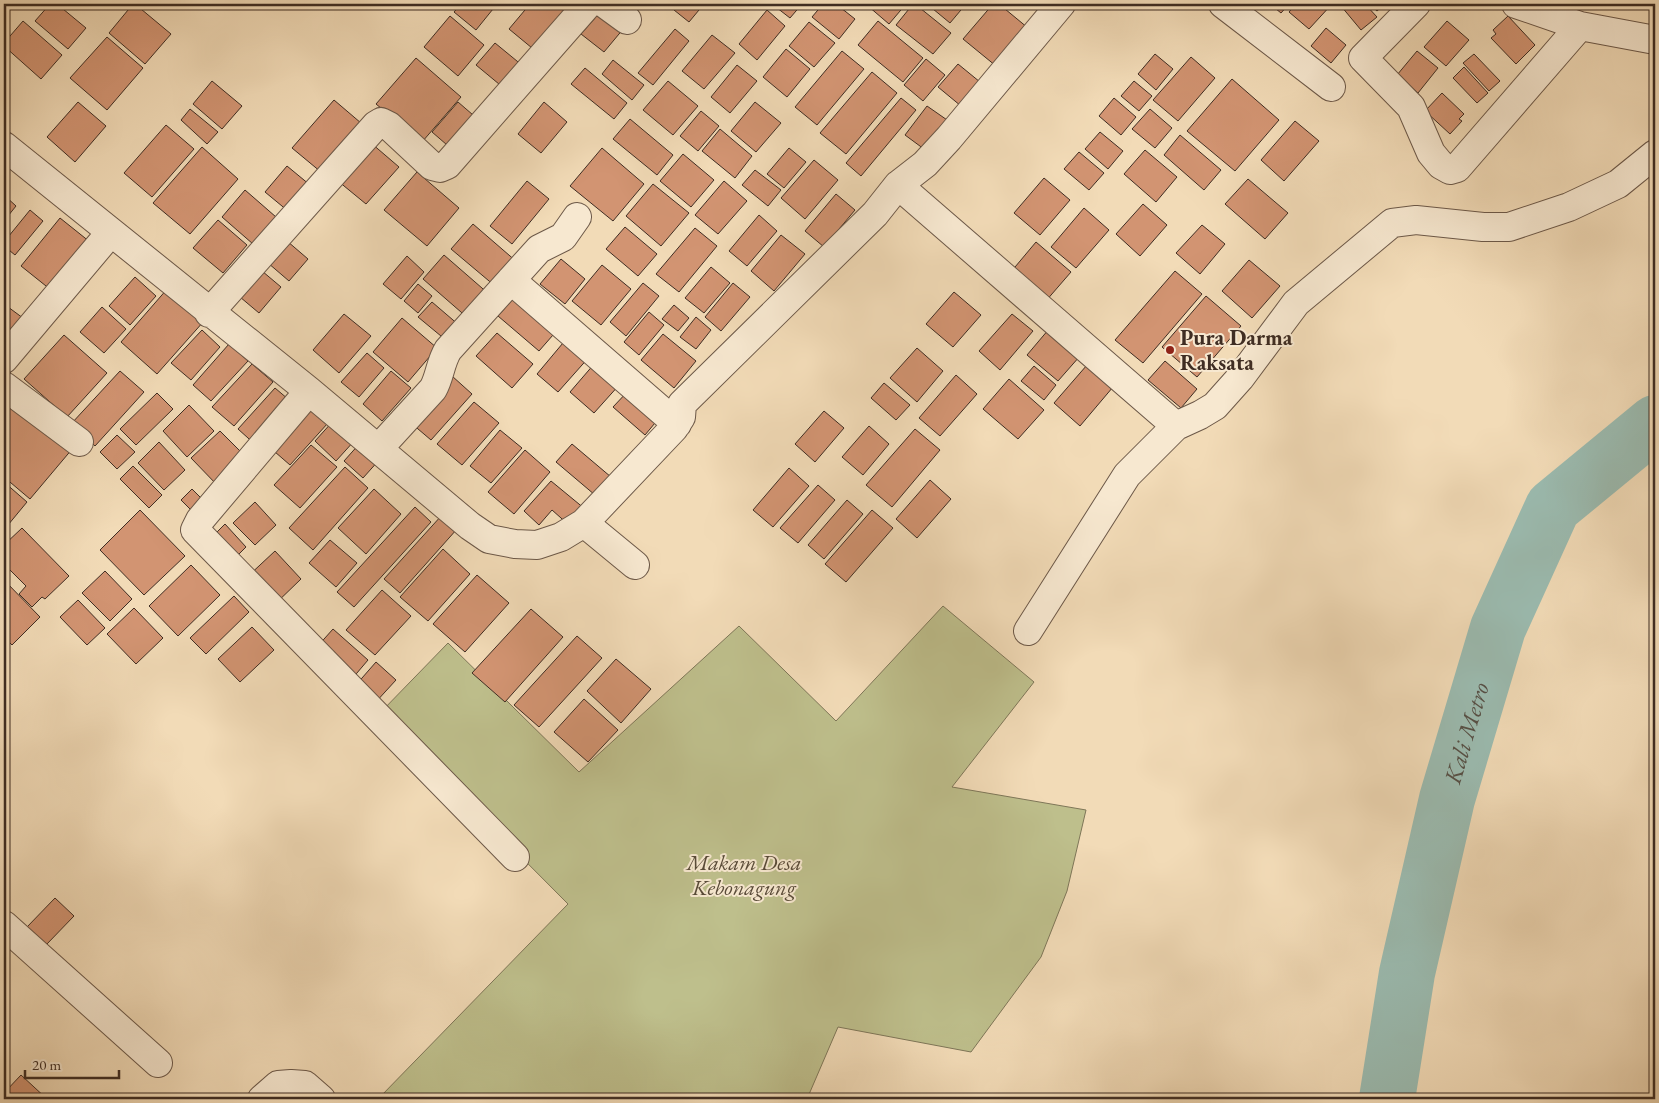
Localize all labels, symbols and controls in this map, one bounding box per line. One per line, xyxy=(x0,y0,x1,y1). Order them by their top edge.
place label: Pura Darma Raksata xyxy=(1180,323,1293,377)
marker: Pura Darma Raksata xyxy=(1164,344,1176,356)
water label: Kali Metro xyxy=(1436,679,1496,788)
park label: Makam Desa Kebonagung xyxy=(684,848,802,902)
scale bar xyxy=(25,1048,119,1080)
text: 20 m xyxy=(32,1055,61,1074)

